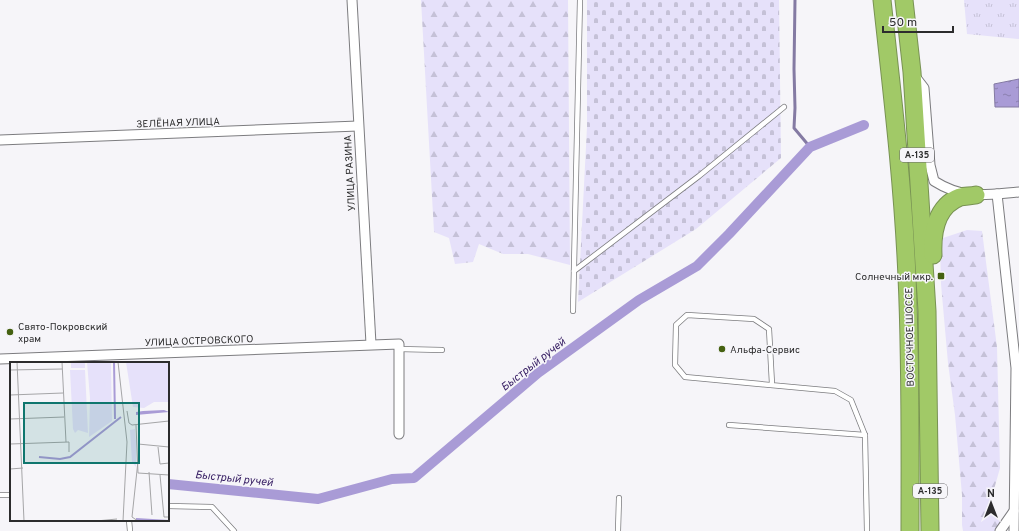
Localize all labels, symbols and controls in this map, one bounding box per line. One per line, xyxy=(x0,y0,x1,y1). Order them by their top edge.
scale bar xyxy=(883,8,953,34)
text: 50 m xyxy=(889,15,917,31)
street label: ЗЕЛЁНАЯ УЛИЦА xyxy=(136,116,220,131)
street label: УЛИЦА РАЗИНА xyxy=(342,134,359,211)
road number: А-135 xyxy=(900,148,934,162)
place label: Солнечный мкр. xyxy=(855,271,933,284)
marker: Солнечный мкр. xyxy=(936,271,946,281)
street label: ВОСТОЧНОЕ ШОССЕ xyxy=(903,287,918,387)
place label: Свято-Покровский храм xyxy=(18,321,108,346)
marker: Свято-Покровский храм xyxy=(5,327,15,337)
street label: УЛИЦА ОСТРОВСКОГО xyxy=(144,333,254,350)
water label: Быстрый ручей xyxy=(498,335,569,394)
marker: Альфа-Сервис xyxy=(717,344,727,354)
place label: Альфа-Сервис xyxy=(730,344,800,357)
inset map xyxy=(10,362,169,521)
water label: Быстрый ручей xyxy=(194,468,274,490)
north arrow xyxy=(971,483,1011,523)
road number: А-135 xyxy=(913,484,947,498)
text: N xyxy=(987,487,995,501)

